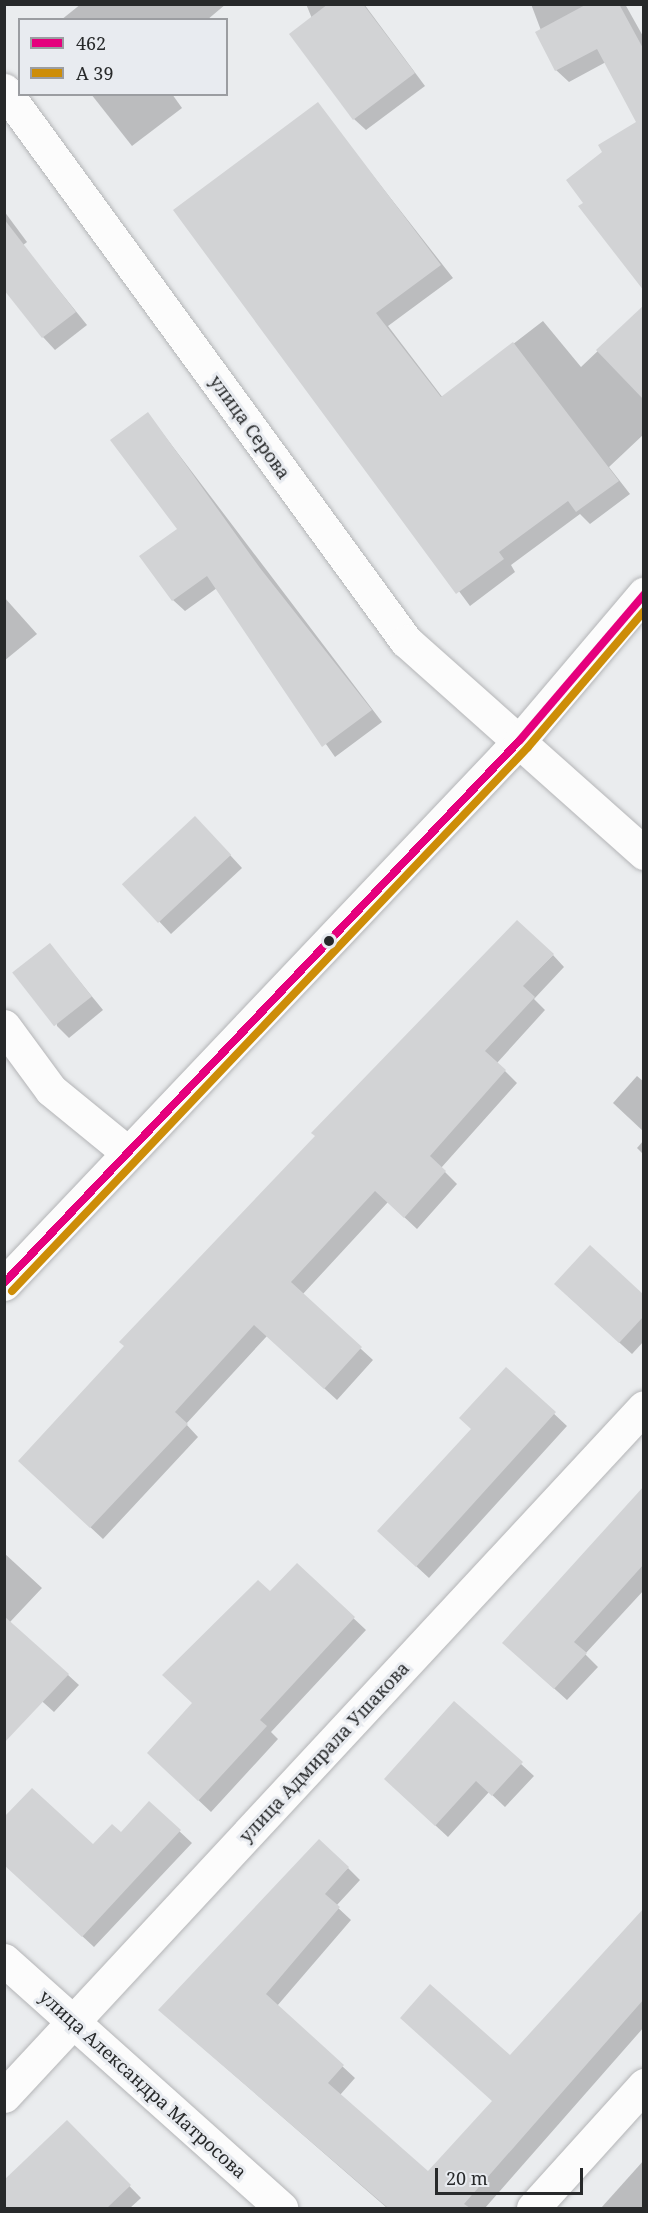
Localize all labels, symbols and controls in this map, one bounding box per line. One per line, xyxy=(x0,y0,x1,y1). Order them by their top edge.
legend xyxy=(18,18,228,96)
text: 462 xyxy=(76,31,106,55)
text: А 39 xyxy=(76,61,114,85)
street label: улица Серова xyxy=(205,371,295,483)
unlabelled marker xyxy=(323,935,335,947)
street label: улица Адмирала Ушакова xyxy=(235,1657,413,1847)
street label: улица Александра Матросова xyxy=(35,1985,251,2183)
scale bar xyxy=(438,2156,586,2194)
text: 20 m xyxy=(446,2166,488,2190)

